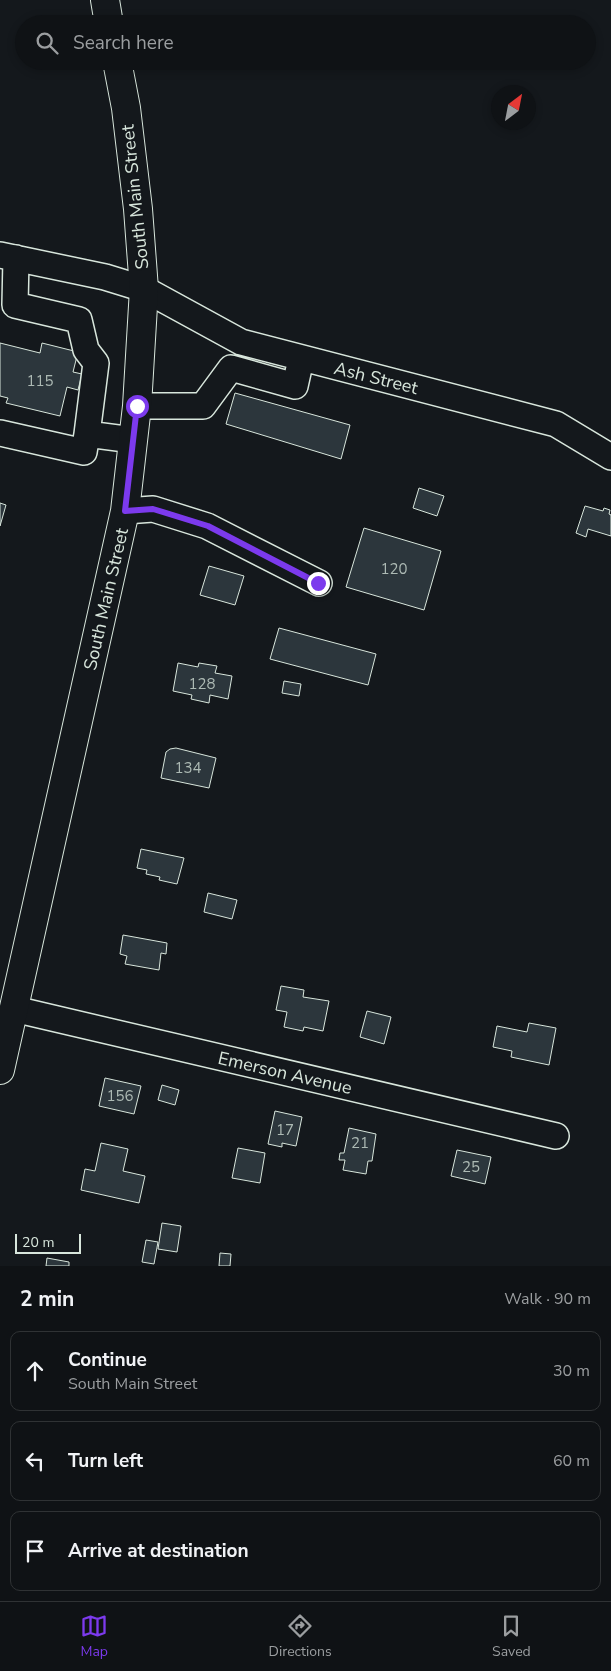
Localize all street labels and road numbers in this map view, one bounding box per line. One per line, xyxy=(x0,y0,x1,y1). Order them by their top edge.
street label: South Main Street xyxy=(115,123,155,271)
street label: Ash Street xyxy=(332,356,421,400)
street label: South Main Street xyxy=(78,525,134,673)
street label: Emerson Avenue xyxy=(216,1046,354,1100)

